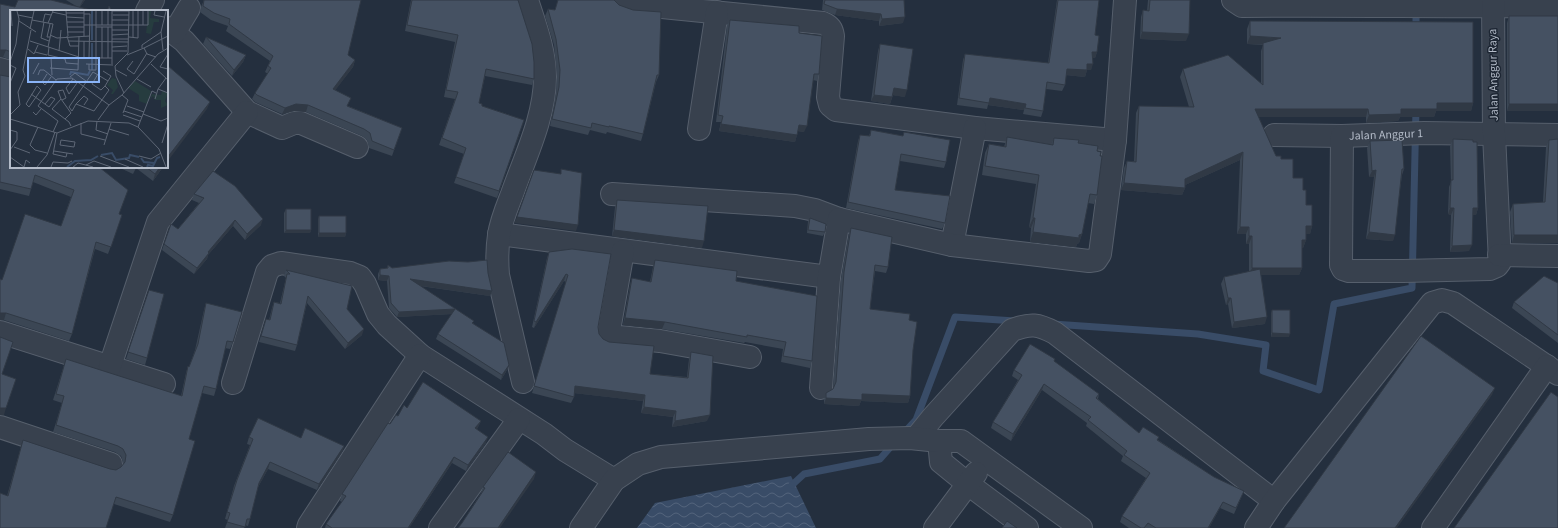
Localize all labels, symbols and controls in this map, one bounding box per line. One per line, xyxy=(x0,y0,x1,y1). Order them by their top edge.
inset map xyxy=(10,10,168,168)
street label: Jalan Anggur Raya xyxy=(1484,29,1503,121)
street label: Jalan Anggur 1 xyxy=(1349,125,1423,145)

